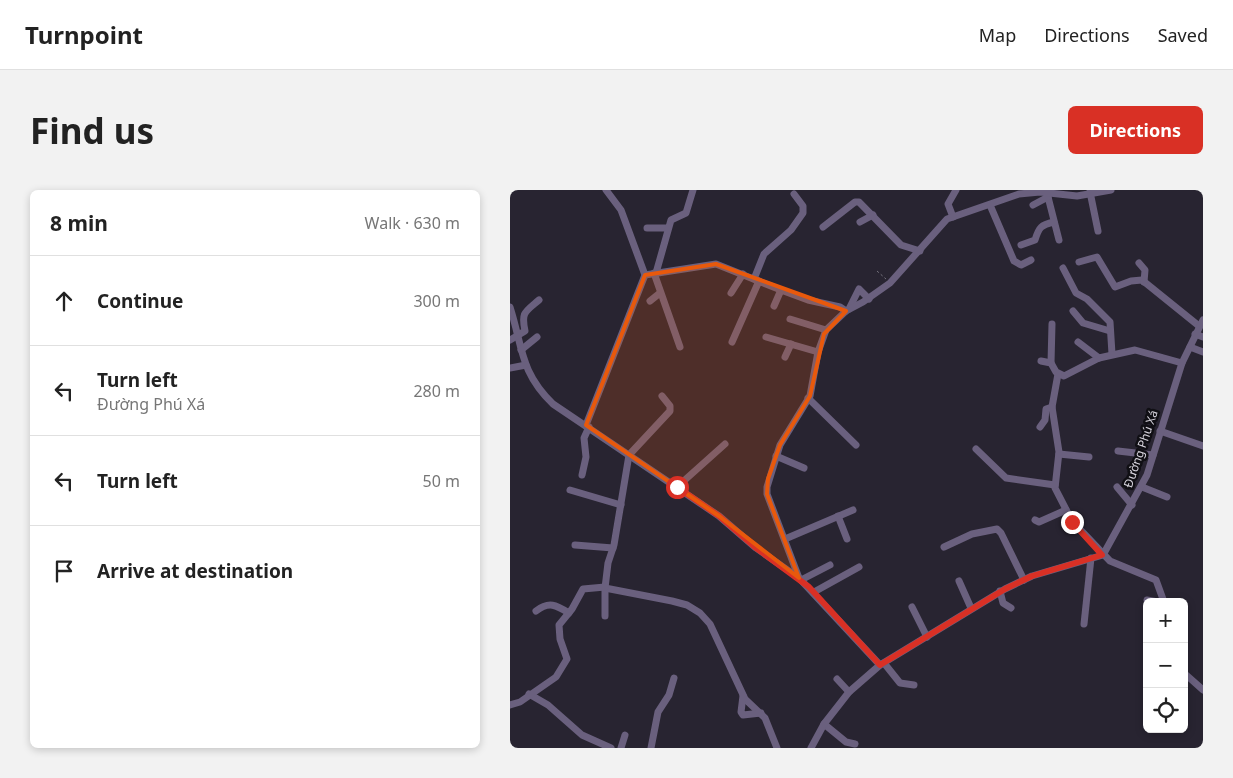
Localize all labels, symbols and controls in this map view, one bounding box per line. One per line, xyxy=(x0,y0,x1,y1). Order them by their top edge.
text: Turnpoint xyxy=(25,18,143,51)
text: Map xyxy=(979,23,1016,47)
text: Directions xyxy=(1044,23,1130,47)
text: Saved xyxy=(1158,23,1208,47)
button: Directions xyxy=(1068,106,1203,154)
text: Find us xyxy=(30,107,154,154)
text: 8 min xyxy=(50,209,108,237)
text: Walk · 630 m xyxy=(365,212,460,234)
icon: ahead xyxy=(50,287,78,315)
text: Continue xyxy=(97,288,183,314)
text: 300 m xyxy=(413,290,460,312)
text: Turn left xyxy=(97,367,178,393)
icon: left xyxy=(50,377,78,405)
text: 280 m xyxy=(413,380,460,402)
text: Đường Phú Xá xyxy=(97,393,205,415)
street label: Đường Phú Xá xyxy=(1119,408,1162,490)
icon: left xyxy=(50,467,78,495)
text: Turn left xyxy=(97,468,178,494)
text: 50 m xyxy=(423,470,460,492)
route start xyxy=(666,476,689,499)
route end xyxy=(1061,511,1084,534)
icon: arrive xyxy=(50,557,78,585)
text: Arrive at destination xyxy=(97,558,293,584)
map controls xyxy=(1143,598,1188,733)
button: + xyxy=(1143,598,1188,643)
button: − xyxy=(1143,643,1188,688)
button: locate xyxy=(1143,688,1188,733)

